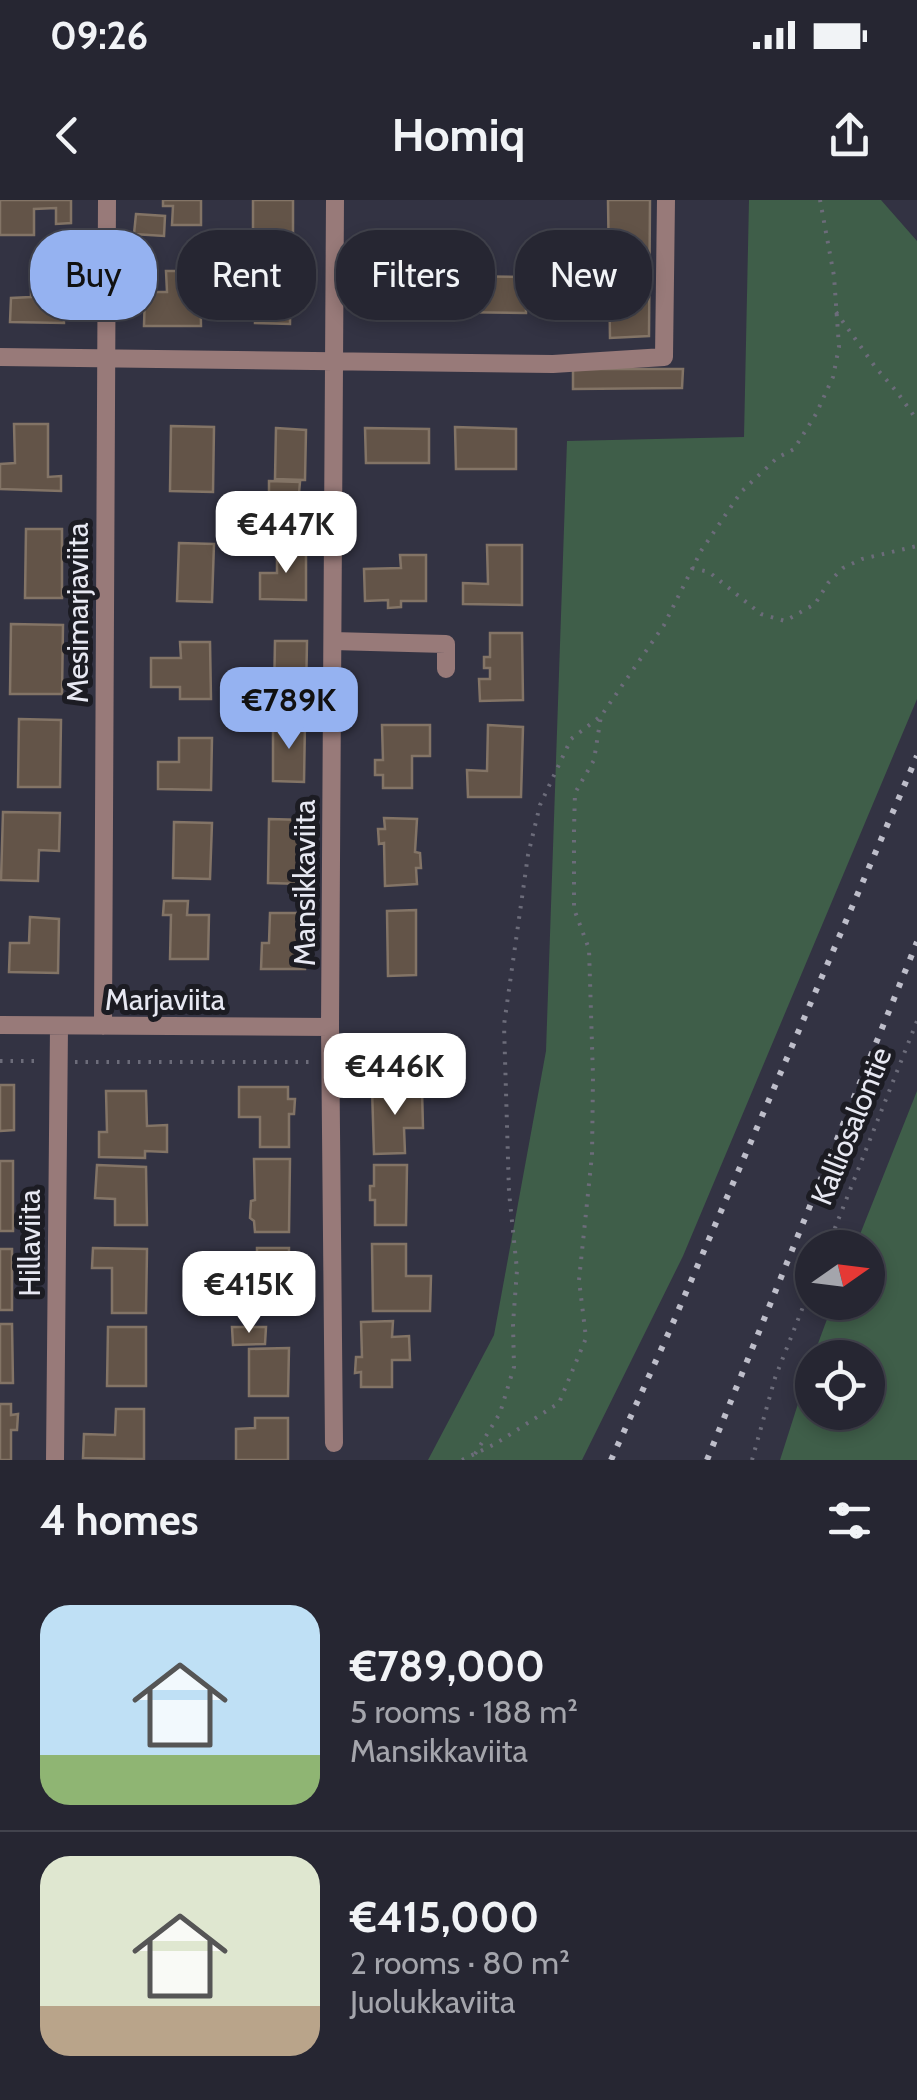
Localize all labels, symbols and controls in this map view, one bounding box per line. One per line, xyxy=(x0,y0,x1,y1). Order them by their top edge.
text: 09:26 xyxy=(50,12,148,59)
icon: back xyxy=(40,108,95,163)
text: Homiq xyxy=(392,108,525,162)
icon: share xyxy=(822,108,877,163)
chip: Buy xyxy=(30,230,157,320)
chip: Rent xyxy=(177,230,316,320)
chip: Filters xyxy=(336,230,495,320)
chip: New xyxy=(515,230,652,320)
pin: €447K xyxy=(216,491,356,576)
text: €447K xyxy=(238,504,334,543)
street label: Mesimarjaviita xyxy=(59,522,96,703)
pin: €789K xyxy=(219,667,359,752)
text: €789K xyxy=(242,680,336,719)
street label: Mansikkaviita xyxy=(286,799,323,966)
street label: Marjaviita xyxy=(105,981,226,1018)
pin: €446K xyxy=(325,1033,465,1118)
street label: Kalliosalontie xyxy=(803,1042,899,1210)
text: €446K xyxy=(346,1046,444,1085)
street label: Hillaviita xyxy=(11,1189,48,1297)
north arrow xyxy=(795,1230,885,1320)
map controls xyxy=(795,1230,885,1430)
pin: €415K xyxy=(179,1251,319,1336)
text: €415K xyxy=(204,1264,294,1303)
button: locate xyxy=(795,1340,885,1430)
icon: filters xyxy=(822,1493,877,1548)
text: 4 homes xyxy=(40,1494,199,1546)
text: €789,000 xyxy=(350,1640,545,1692)
icon: home xyxy=(120,1645,240,1765)
text: 5 rooms · 188 m² xyxy=(350,1692,578,1731)
text: Mansikkaviita xyxy=(350,1731,528,1770)
text: €415,000 xyxy=(350,1891,539,1943)
icon: home xyxy=(120,1896,240,2016)
text: 2 rooms · 80 m² xyxy=(350,1943,570,1982)
text: Juolukkaviita xyxy=(350,1982,515,2021)

